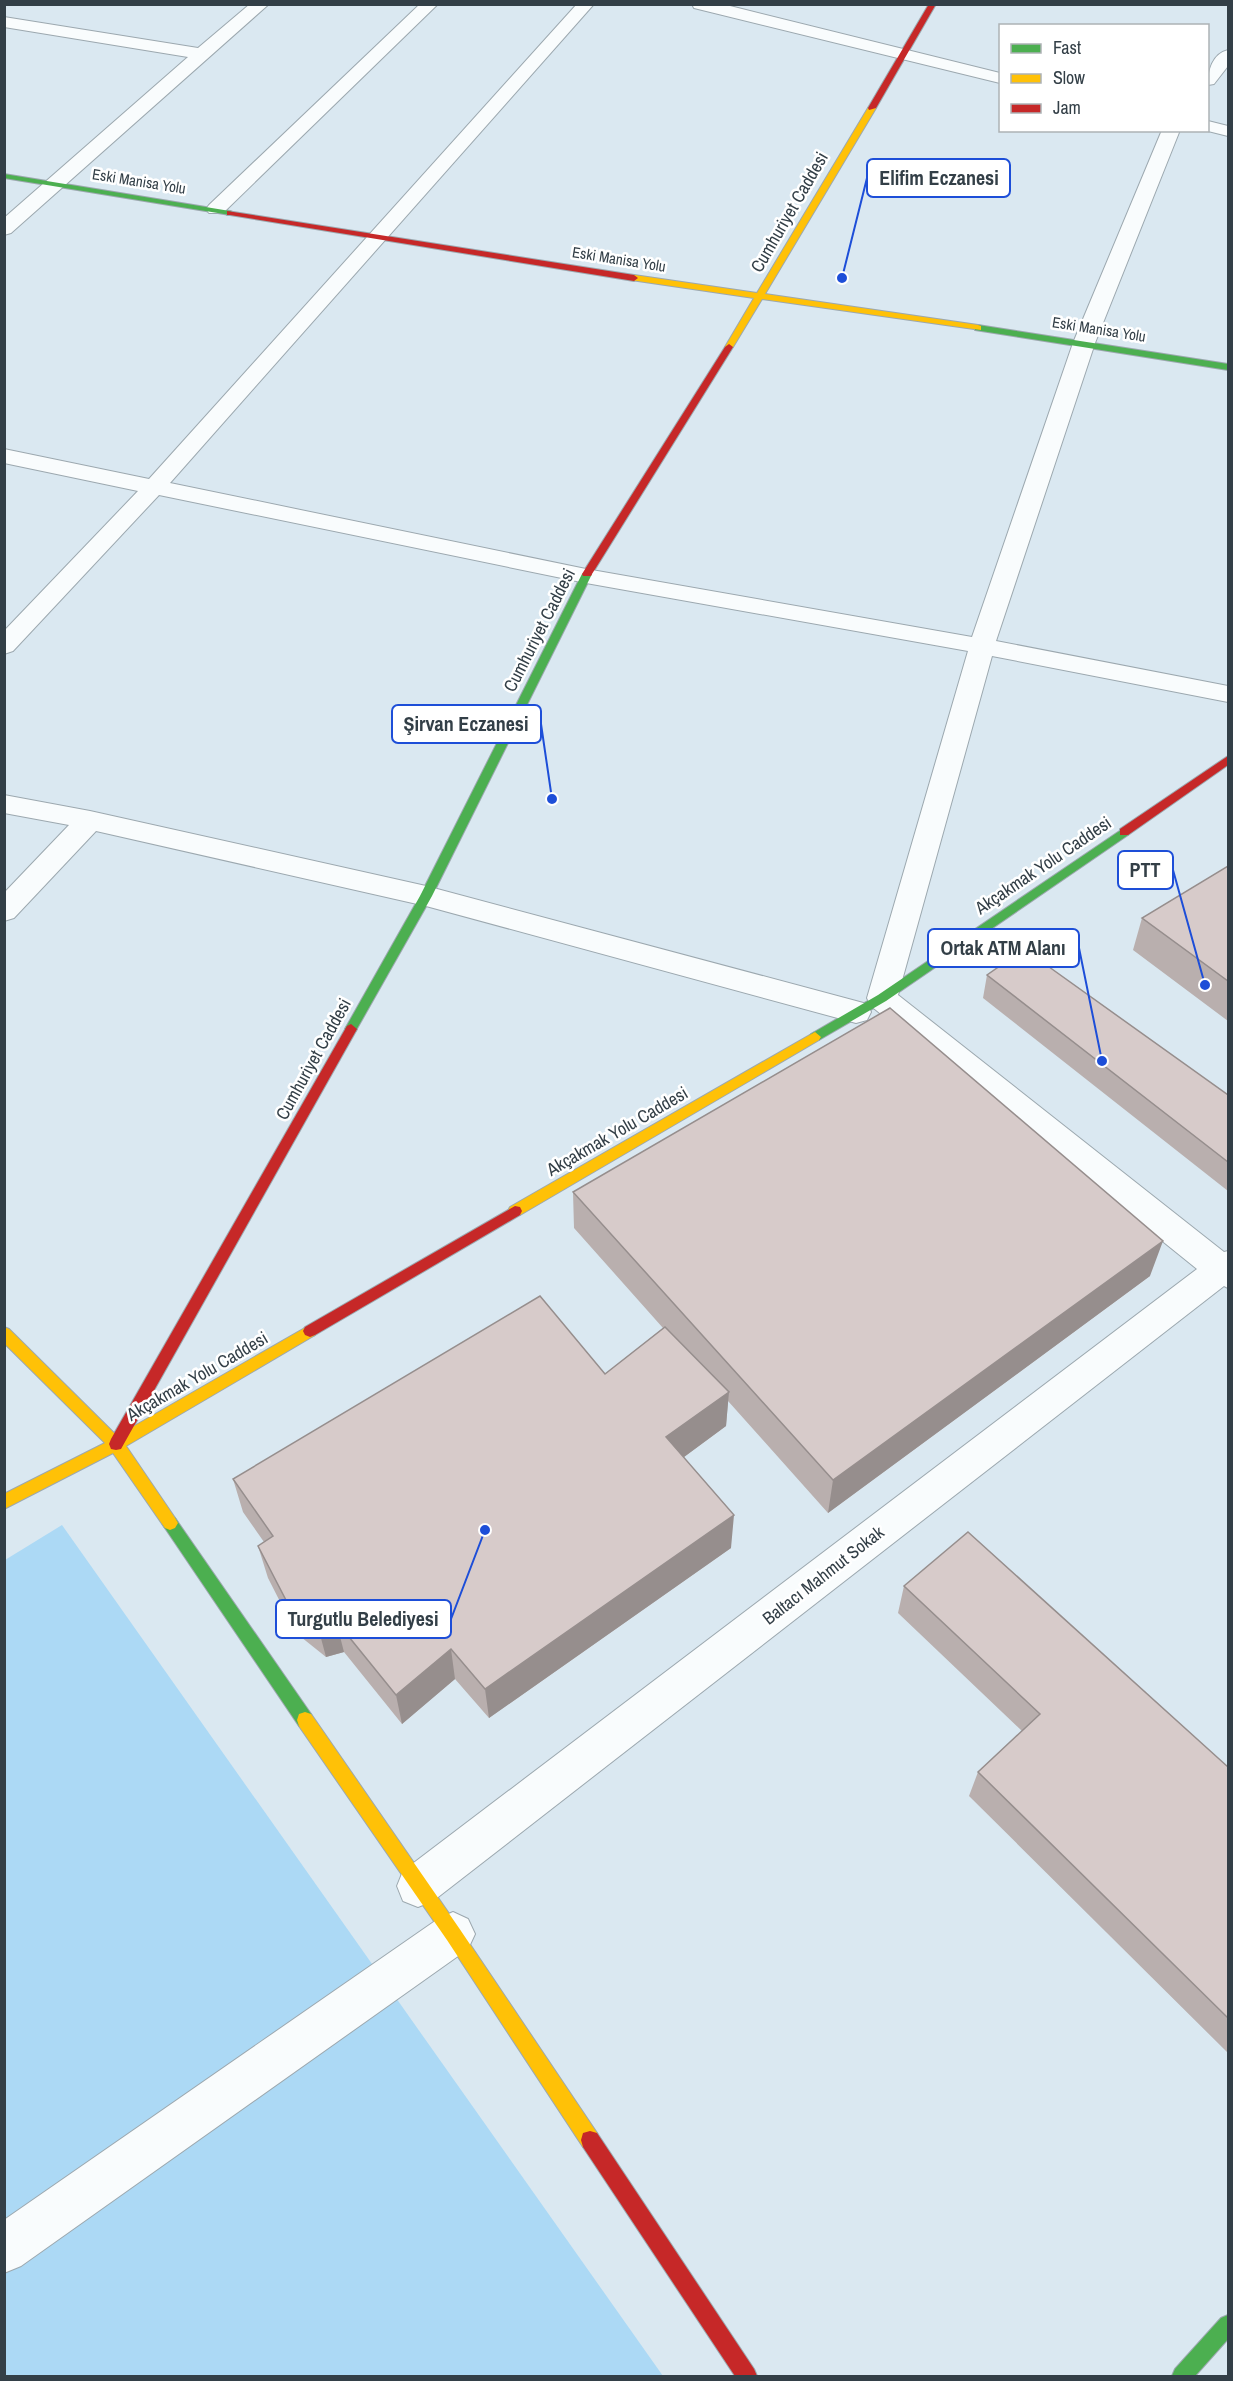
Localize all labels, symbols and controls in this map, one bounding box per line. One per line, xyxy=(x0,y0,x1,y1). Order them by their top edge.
legend xyxy=(999,24,1209,132)
text: Fast xyxy=(1053,35,1081,60)
text: Slow xyxy=(1053,65,1085,90)
text: Jam xyxy=(1053,95,1081,120)
street label: Cumhuriyet Caddesi xyxy=(744,147,834,277)
callout: Elifim Eczanesi xyxy=(867,159,1010,197)
street label: Eski Manisa Yolu xyxy=(91,163,187,199)
text: Elifim Eczanesi xyxy=(879,164,999,191)
street label: Eski Manisa Yolu xyxy=(571,241,667,277)
street label: Eski Manisa Yolu xyxy=(1051,311,1147,347)
street label: Cumhuriyet Caddesi xyxy=(497,564,581,696)
callout: Şirvan Eczanesi xyxy=(392,705,541,743)
text: Şirvan Eczanesi xyxy=(404,710,528,737)
street label: Akçakmak Yolu Caddesi xyxy=(969,810,1116,920)
callout: PTT xyxy=(1118,851,1173,889)
text: PTT xyxy=(1130,856,1160,883)
callout: Ortak ATM Alanı xyxy=(928,929,1079,967)
text: Ortak ATM Alanı xyxy=(940,934,1066,961)
street label: Cumhuriyet Caddesi xyxy=(269,994,357,1124)
street label: Akçakmak Yolu Caddesi xyxy=(541,1080,692,1182)
street label: Akçakmak Yolu Caddesi xyxy=(121,1325,272,1427)
street label: Baltacı Mahmut Sokak xyxy=(757,1519,889,1630)
callout: Turgutlu Belediyesi xyxy=(276,1600,451,1638)
text: Turgutlu Belediyesi xyxy=(288,1605,439,1632)

